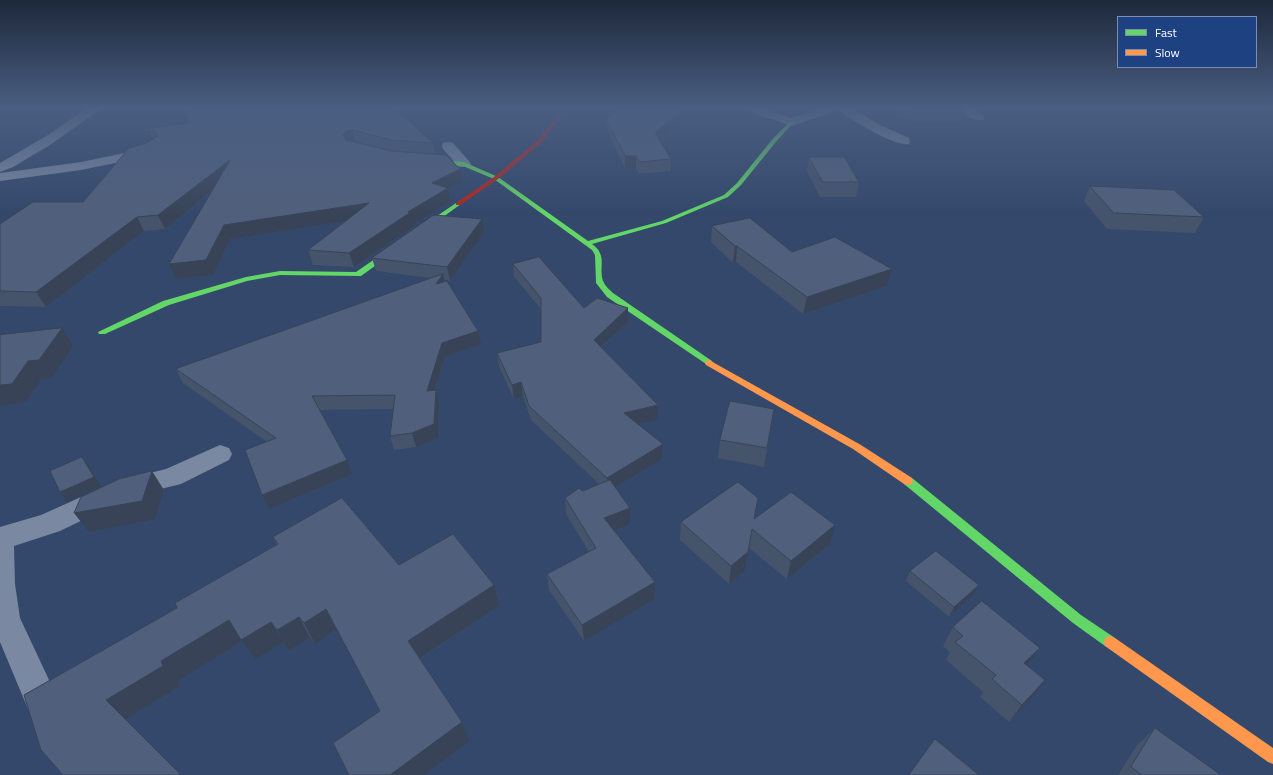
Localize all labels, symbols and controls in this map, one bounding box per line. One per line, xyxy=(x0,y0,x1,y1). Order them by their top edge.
legend xyxy=(1117,16,1257,68)
text: Fast xyxy=(1155,23,1177,42)
text: Slow xyxy=(1155,43,1180,62)

